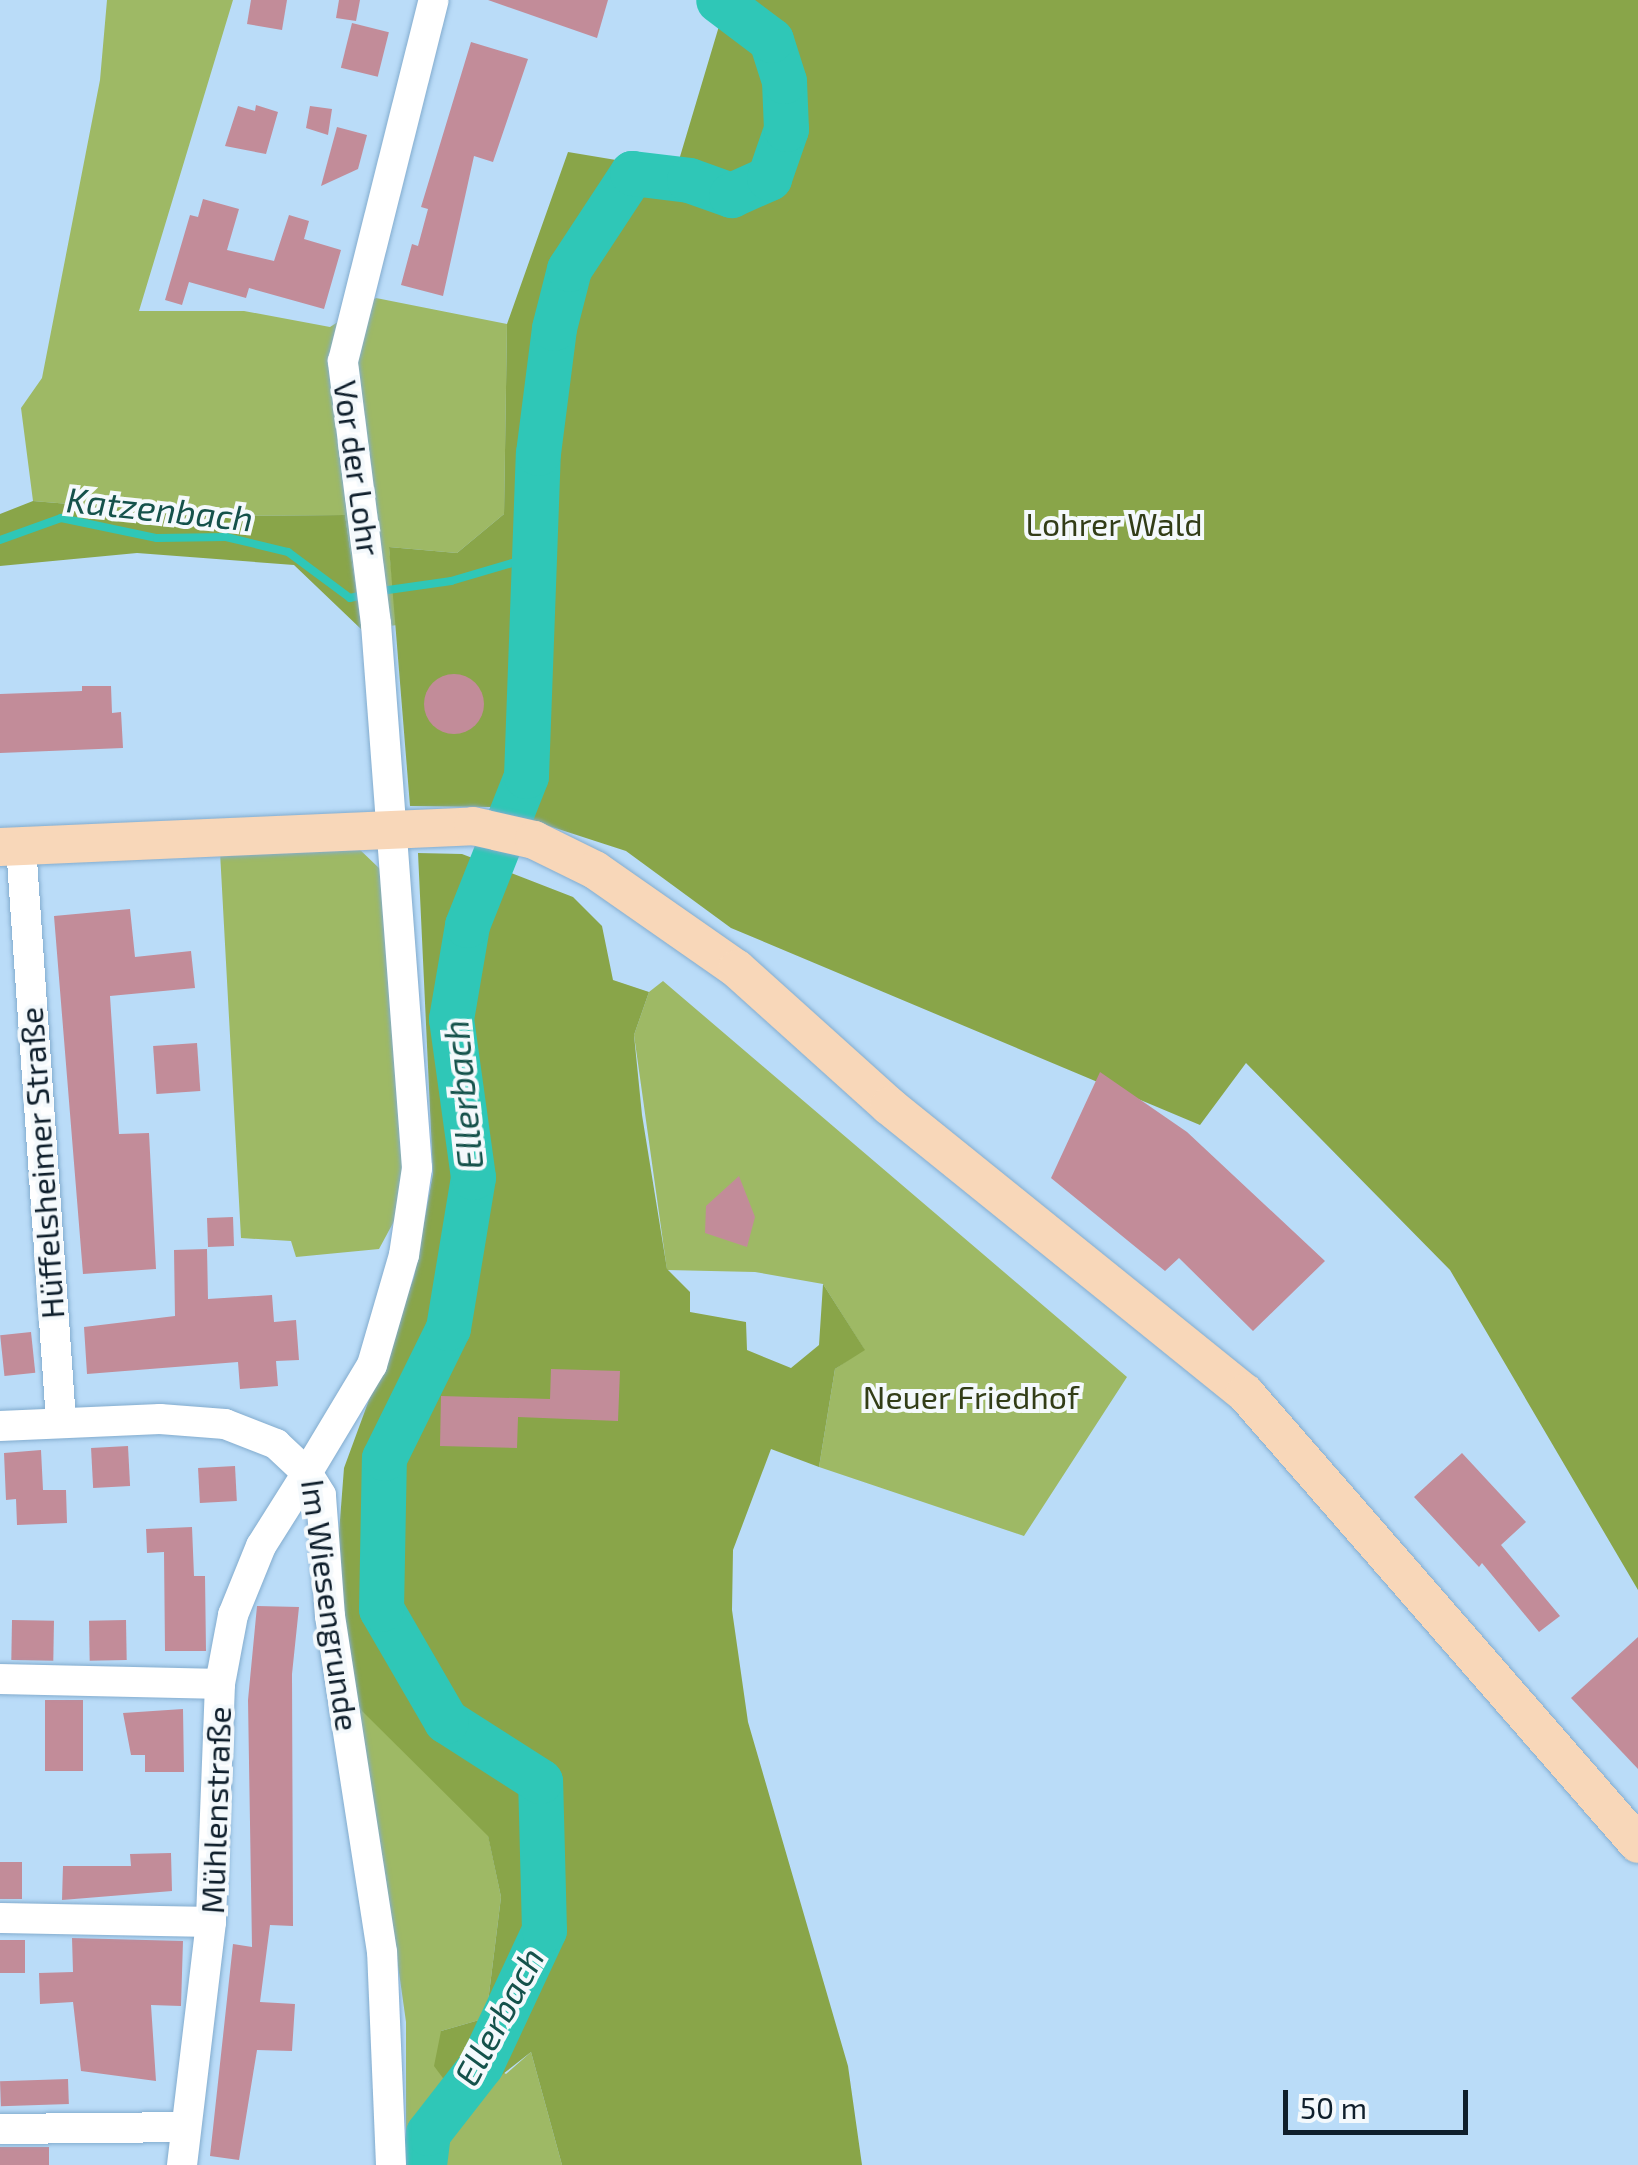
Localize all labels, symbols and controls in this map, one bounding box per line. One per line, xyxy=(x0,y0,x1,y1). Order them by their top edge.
street label: Vor der Lohr xyxy=(327,377,389,559)
water label: Katzenbach xyxy=(65,477,255,539)
park label: Lohrer Wald xyxy=(1025,504,1203,542)
street label: Hüffelsheimer Straße xyxy=(11,1005,71,1321)
water label: Ellerbach xyxy=(433,1018,491,1172)
park label: Neuer Friedhof xyxy=(862,1377,1080,1415)
street label: Im Wiesengrunde xyxy=(294,1477,368,1733)
street label: Mühlenstraße xyxy=(192,1705,238,1915)
water label: Ellerbach xyxy=(444,1940,552,2092)
scale bar xyxy=(1288,2070,1473,2132)
text: 50 m xyxy=(1300,2089,1367,2125)

